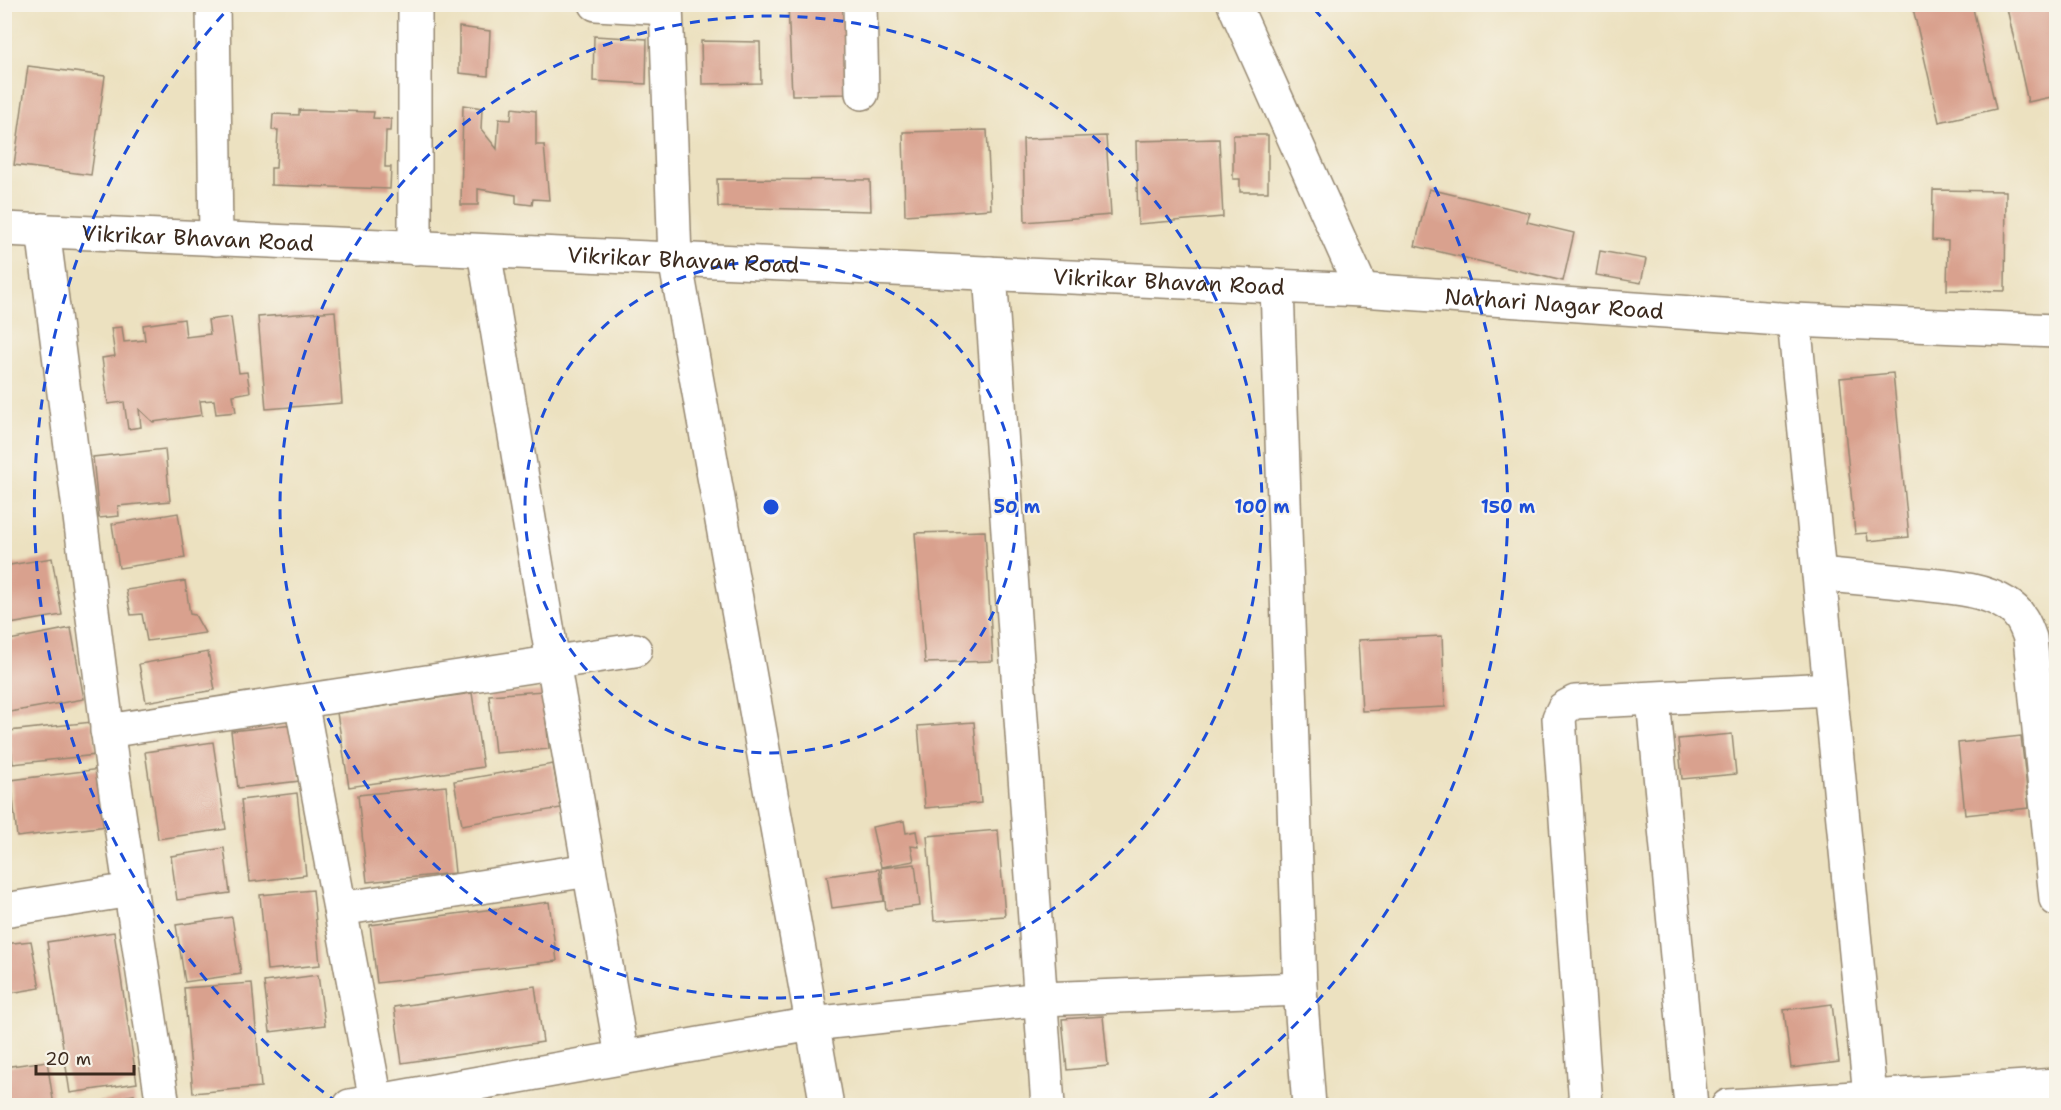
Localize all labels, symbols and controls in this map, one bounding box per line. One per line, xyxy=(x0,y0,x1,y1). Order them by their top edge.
street label: Vikrikar Bhavan Road xyxy=(81,218,315,257)
street label: Vikrikar Bhavan Road xyxy=(567,240,800,279)
street label: Vikrikar Bhavan Road xyxy=(1052,262,1286,301)
street label: Narhari Nagar Road xyxy=(1444,281,1665,325)
text: 50 m xyxy=(994,495,1041,519)
text: 100 m xyxy=(1234,495,1290,519)
text: 150 m xyxy=(1481,495,1536,519)
centre of rings xyxy=(761,497,781,517)
scale bar xyxy=(36,1038,134,1076)
text: 20 m xyxy=(45,1047,91,1071)

